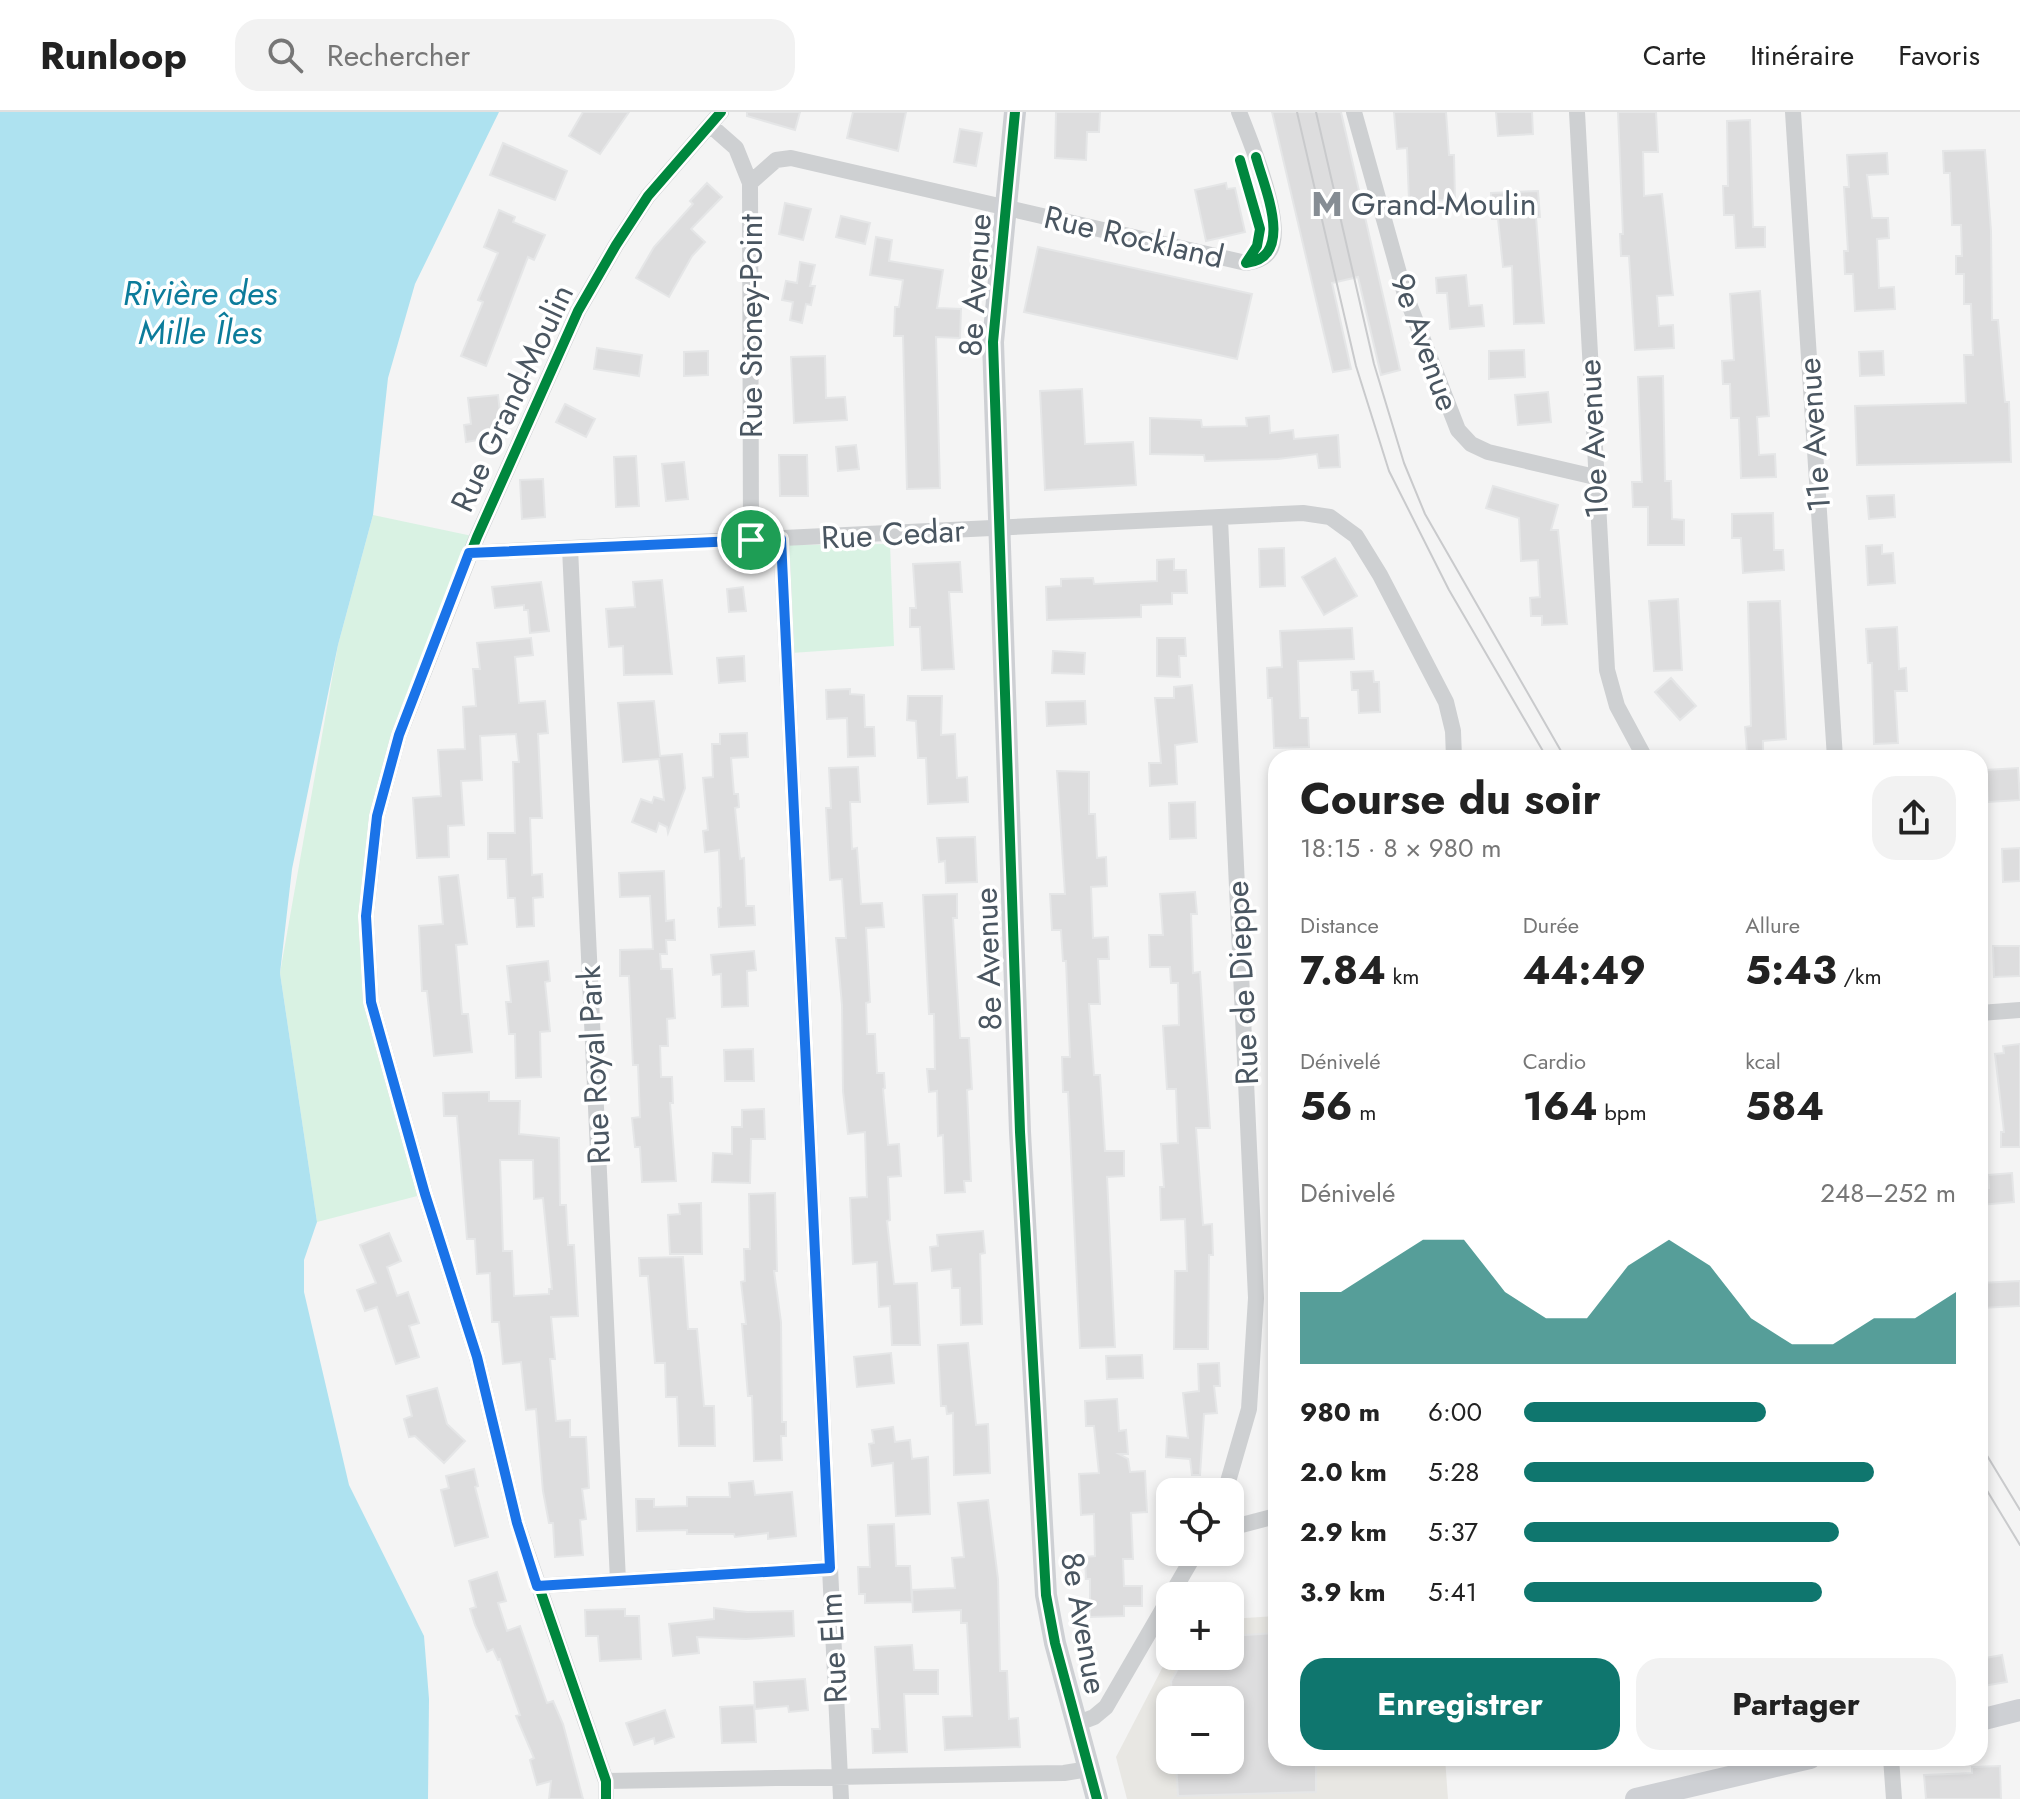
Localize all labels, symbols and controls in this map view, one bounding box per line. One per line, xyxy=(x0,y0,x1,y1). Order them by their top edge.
search box xyxy=(235,19,795,91)
text: Runloop xyxy=(40,28,187,83)
icon: search xyxy=(263,33,307,77)
text: Rechercher xyxy=(327,34,470,77)
text: Carte xyxy=(1643,35,1706,76)
text: Itinéraire xyxy=(1750,35,1854,76)
text: Favoris xyxy=(1898,35,1980,76)
place label: Grand-Moulin xyxy=(1351,181,1537,227)
metro station icon: Grand-Moulin xyxy=(1310,187,1344,221)
street label: Rue Rockland xyxy=(1039,194,1229,280)
street label: 8e Avenue xyxy=(947,212,1003,358)
street label: Rue Stoney-Point xyxy=(728,214,774,438)
street label: 9e Avenue xyxy=(1379,267,1471,417)
water label: Rivière des Mille Îles xyxy=(123,269,278,357)
street label: Rue Grand-Moulin xyxy=(439,277,585,519)
street label: 11e Avenue xyxy=(1786,356,1842,514)
street label: 10e Avenue xyxy=(1566,358,1620,520)
pin xyxy=(717,506,785,574)
street label: Rue Cedar xyxy=(820,507,966,561)
icon: arrive xyxy=(729,518,773,562)
text: Course du soir xyxy=(1300,767,1601,831)
button: share xyxy=(1872,776,1956,860)
text: 18:15 · 8 × 980 m xyxy=(1300,829,1502,867)
street label: Rue de Dieppe xyxy=(1214,880,1270,1086)
street label: 8e Avenue xyxy=(963,887,1013,1031)
text: Distance xyxy=(1300,909,1379,941)
text: Durée xyxy=(1523,909,1579,941)
text: Allure xyxy=(1745,909,1800,941)
text: 7.84 xyxy=(1300,941,1386,999)
text: 44:49 xyxy=(1523,941,1646,999)
text: 5:43 xyxy=(1745,941,1837,999)
text: km xyxy=(1386,960,1419,992)
text: /km xyxy=(1837,960,1882,992)
street label: Rue Royal Park xyxy=(566,963,622,1166)
text: Dénivelé xyxy=(1300,1045,1381,1077)
text: Cardio xyxy=(1523,1045,1586,1077)
text: kcal xyxy=(1745,1045,1781,1077)
text: 56 xyxy=(1300,1077,1353,1135)
text: 164 xyxy=(1523,1077,1598,1135)
text: 584 xyxy=(1745,1077,1824,1135)
text: m xyxy=(1353,1096,1376,1128)
text: bpm xyxy=(1598,1096,1647,1128)
text: Dénivelé xyxy=(1300,1174,1395,1212)
text: 248–252 m xyxy=(1820,1174,1956,1212)
text: 980 m xyxy=(1300,1393,1380,1431)
text: 6:00 xyxy=(1428,1393,1482,1431)
text: 2.0 km xyxy=(1300,1453,1387,1491)
text: 5:28 xyxy=(1428,1453,1479,1491)
map controls xyxy=(1156,1478,1244,1774)
button: locate xyxy=(1156,1478,1244,1566)
text: 2.9 km xyxy=(1300,1513,1387,1551)
text: 5:37 xyxy=(1428,1513,1478,1551)
street label: 8e Avenue xyxy=(1049,1548,1119,1698)
text: 3.9 km xyxy=(1300,1573,1386,1611)
text: 5:41 xyxy=(1428,1573,1477,1611)
button: + xyxy=(1156,1582,1244,1670)
street label: Rue Elm xyxy=(807,1592,859,1704)
button: Enregistrer xyxy=(1300,1658,1620,1750)
button: Partager xyxy=(1636,1658,1956,1750)
button: − xyxy=(1156,1686,1244,1774)

